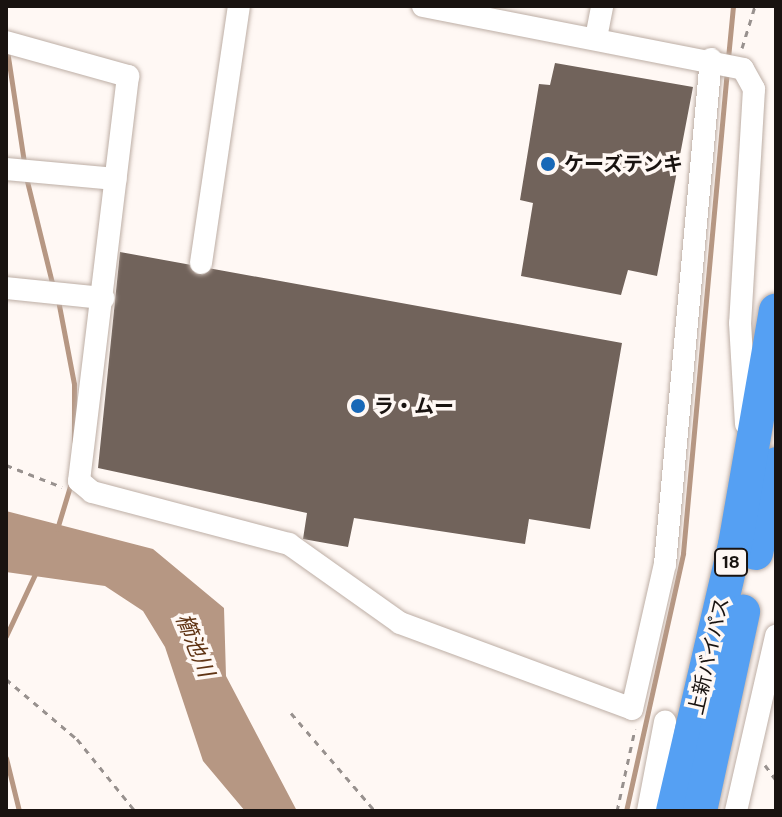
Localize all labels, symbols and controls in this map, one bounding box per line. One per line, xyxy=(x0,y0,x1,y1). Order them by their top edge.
place label: ケーズテンキ xyxy=(564,152,684,176)
marker: ケーズテンキ xyxy=(539,155,557,173)
place label: ラ・ムー xyxy=(374,394,454,418)
marker: ラ・ムー xyxy=(349,397,367,415)
road number: 18 xyxy=(713,548,749,576)
street label: 上新バイパス xyxy=(684,595,734,717)
water label: 櫛池川 xyxy=(170,609,220,681)

